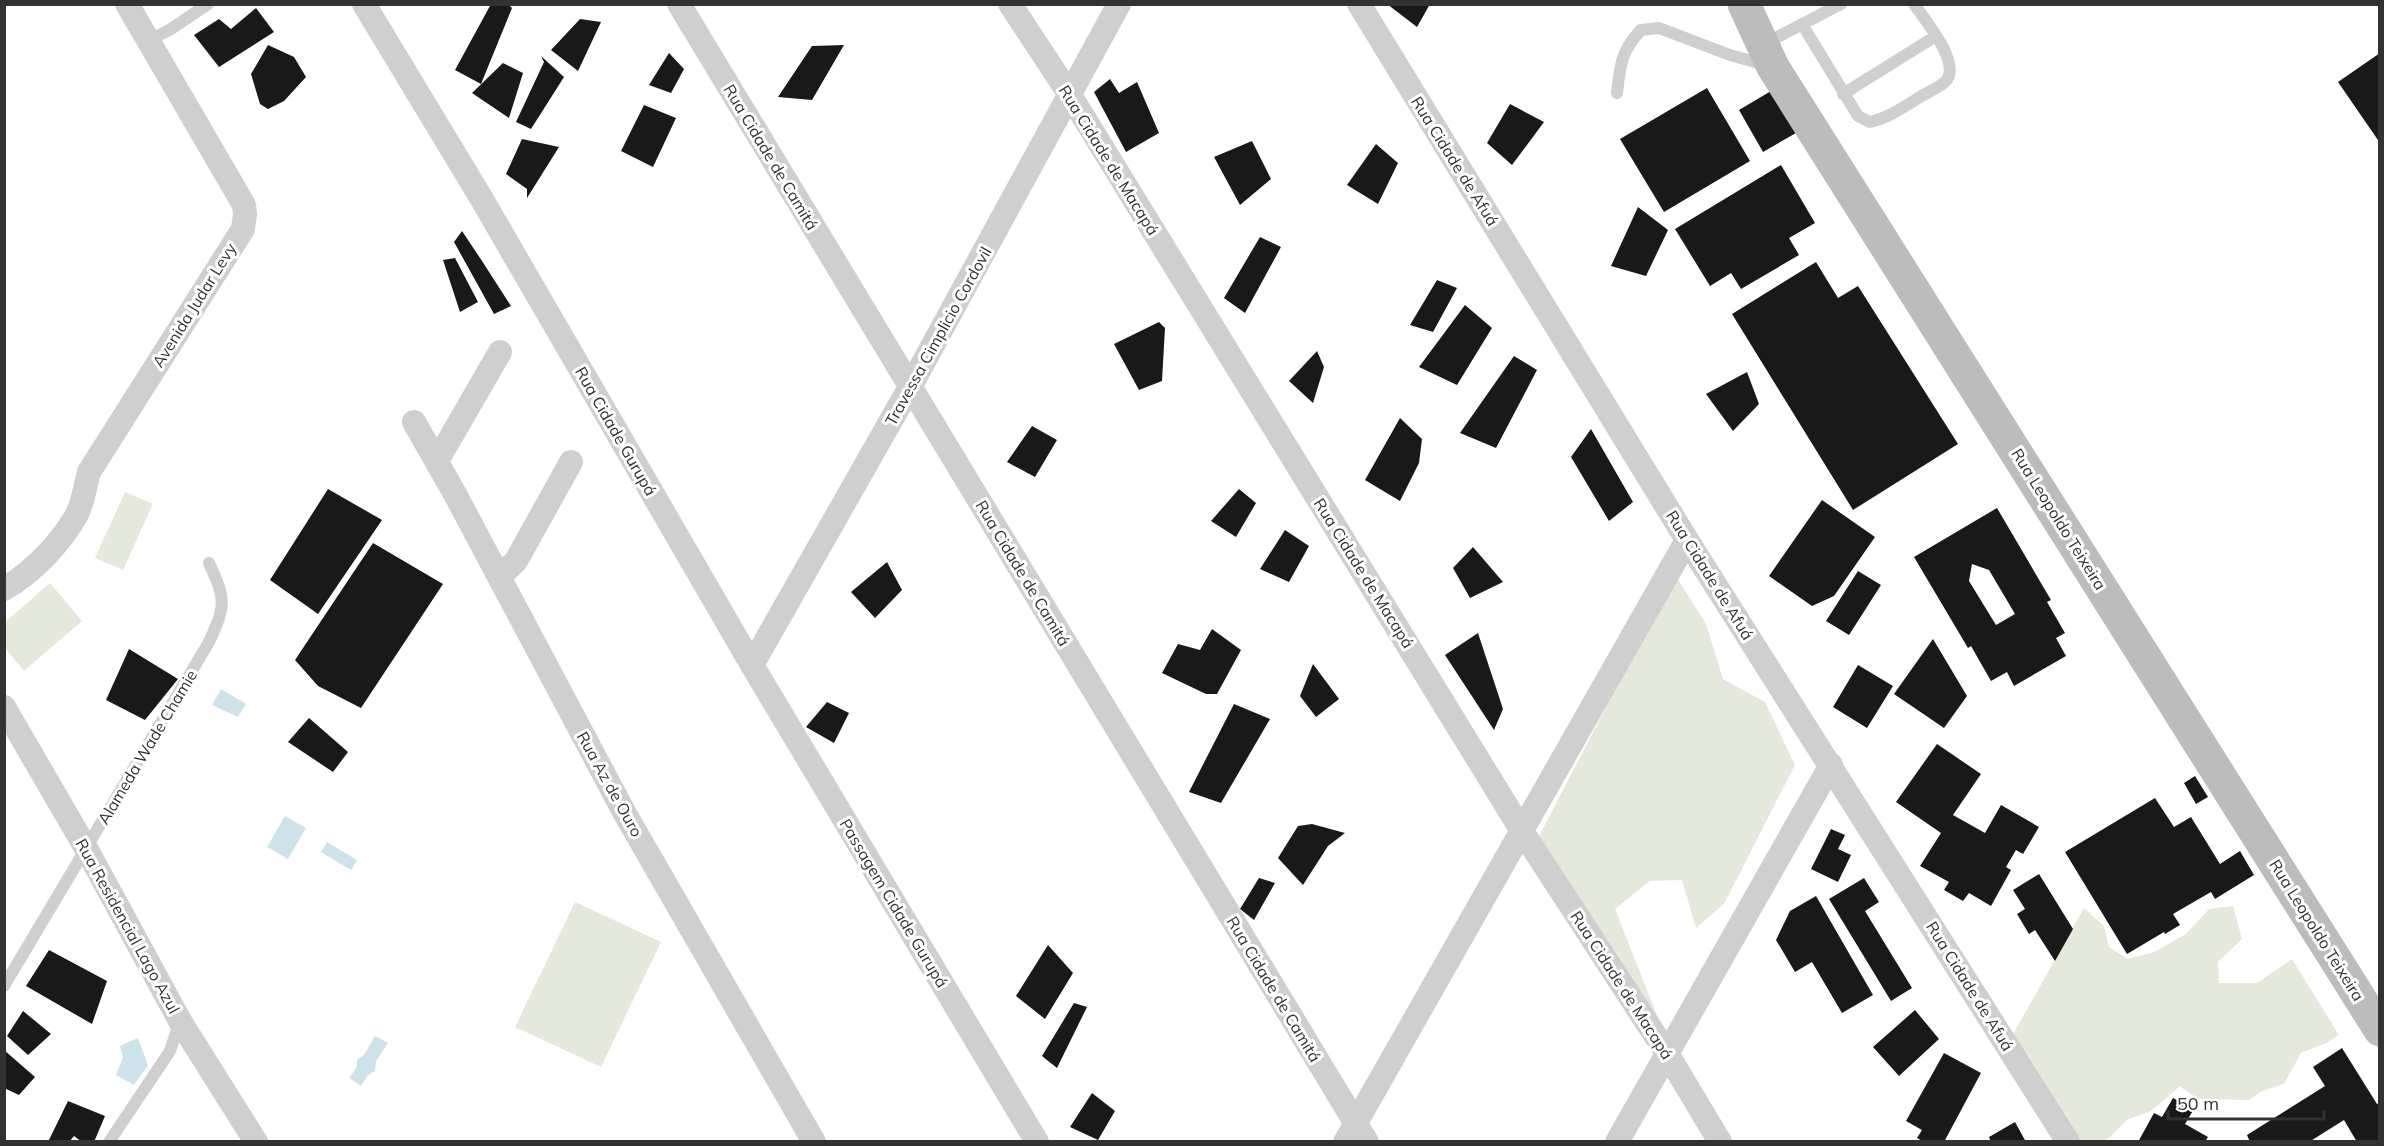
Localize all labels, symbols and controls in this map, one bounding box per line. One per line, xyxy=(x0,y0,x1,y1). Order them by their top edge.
street label: Rua Cidade de Camitá xyxy=(720,81,822,233)
street label: Rua Cidade de Macapá xyxy=(1055,81,1163,239)
street label: Rua Cidade de Afuá xyxy=(1407,93,1503,229)
street label: Avenida Judar Levy xyxy=(148,239,241,371)
street label: Travessa Cimplicio Cordovil xyxy=(880,243,996,429)
street label: Rua Cidade Gurupá xyxy=(571,363,661,499)
street label: Rua Leopoldo Teixeira xyxy=(2007,445,2111,593)
street label: Rua Cidade de Macapá xyxy=(1310,494,1418,652)
street label: Rua Cidade de Camitá xyxy=(972,497,1074,649)
street label: Rua Cidade de Afuá xyxy=(1662,507,1758,643)
street label: Alameda Wade Chamie xyxy=(93,666,201,828)
street label: Rua Az de Ouro xyxy=(573,728,647,840)
street label: Passagem Cidade Gurupá xyxy=(836,815,952,991)
street label: Rua Residencial Lago Azul xyxy=(72,835,184,1017)
street label: Rua Leopoldo Teixeira xyxy=(2265,856,2369,1004)
street label: Rua Cidade de Macapá xyxy=(1567,907,1677,1063)
street label: Rua Cidade de Camitá xyxy=(1223,913,1325,1065)
street label: Rua Cidade de Afuá xyxy=(1922,918,2018,1054)
scale bar xyxy=(2168,1083,2324,1121)
text: 50 m xyxy=(2177,1092,2219,1115)

